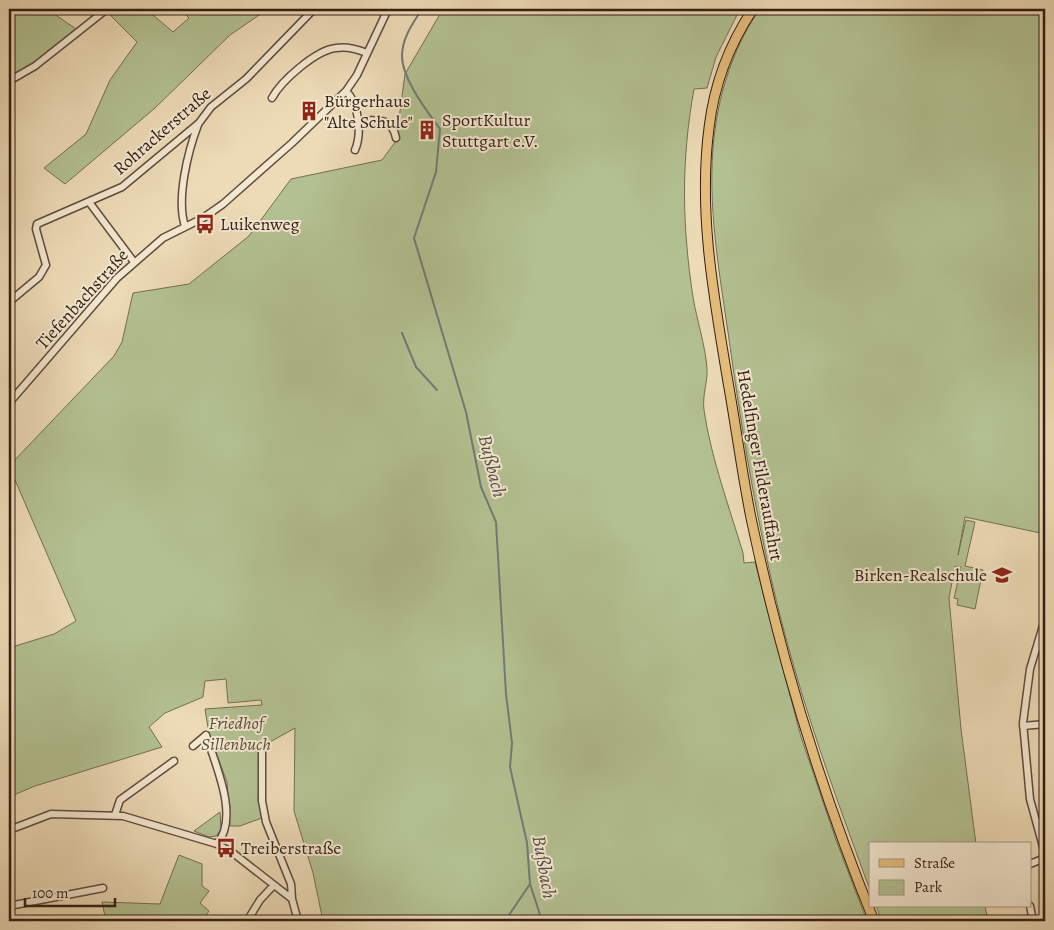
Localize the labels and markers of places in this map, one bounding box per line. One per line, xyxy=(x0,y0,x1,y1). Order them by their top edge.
place label: Bürgerhaus "Alte Schule" xyxy=(324,89,413,134)
building icon: Bürgerhaus "Alte Schule" xyxy=(298,100,320,122)
place label: SportKultur Stuttgart e.V. xyxy=(442,108,539,153)
building icon: SportKultur Stuttgart e.V. xyxy=(416,119,438,141)
place label: Luikenweg xyxy=(220,212,299,236)
bus stop icon: Luikenweg xyxy=(194,213,216,235)
place label: Birken-Realschule xyxy=(854,563,987,587)
school or university icon: Birken-Realschule xyxy=(991,564,1013,586)
place label: Treiberstraße xyxy=(241,836,341,860)
bus stop icon: Treiberstraße xyxy=(215,837,237,859)

